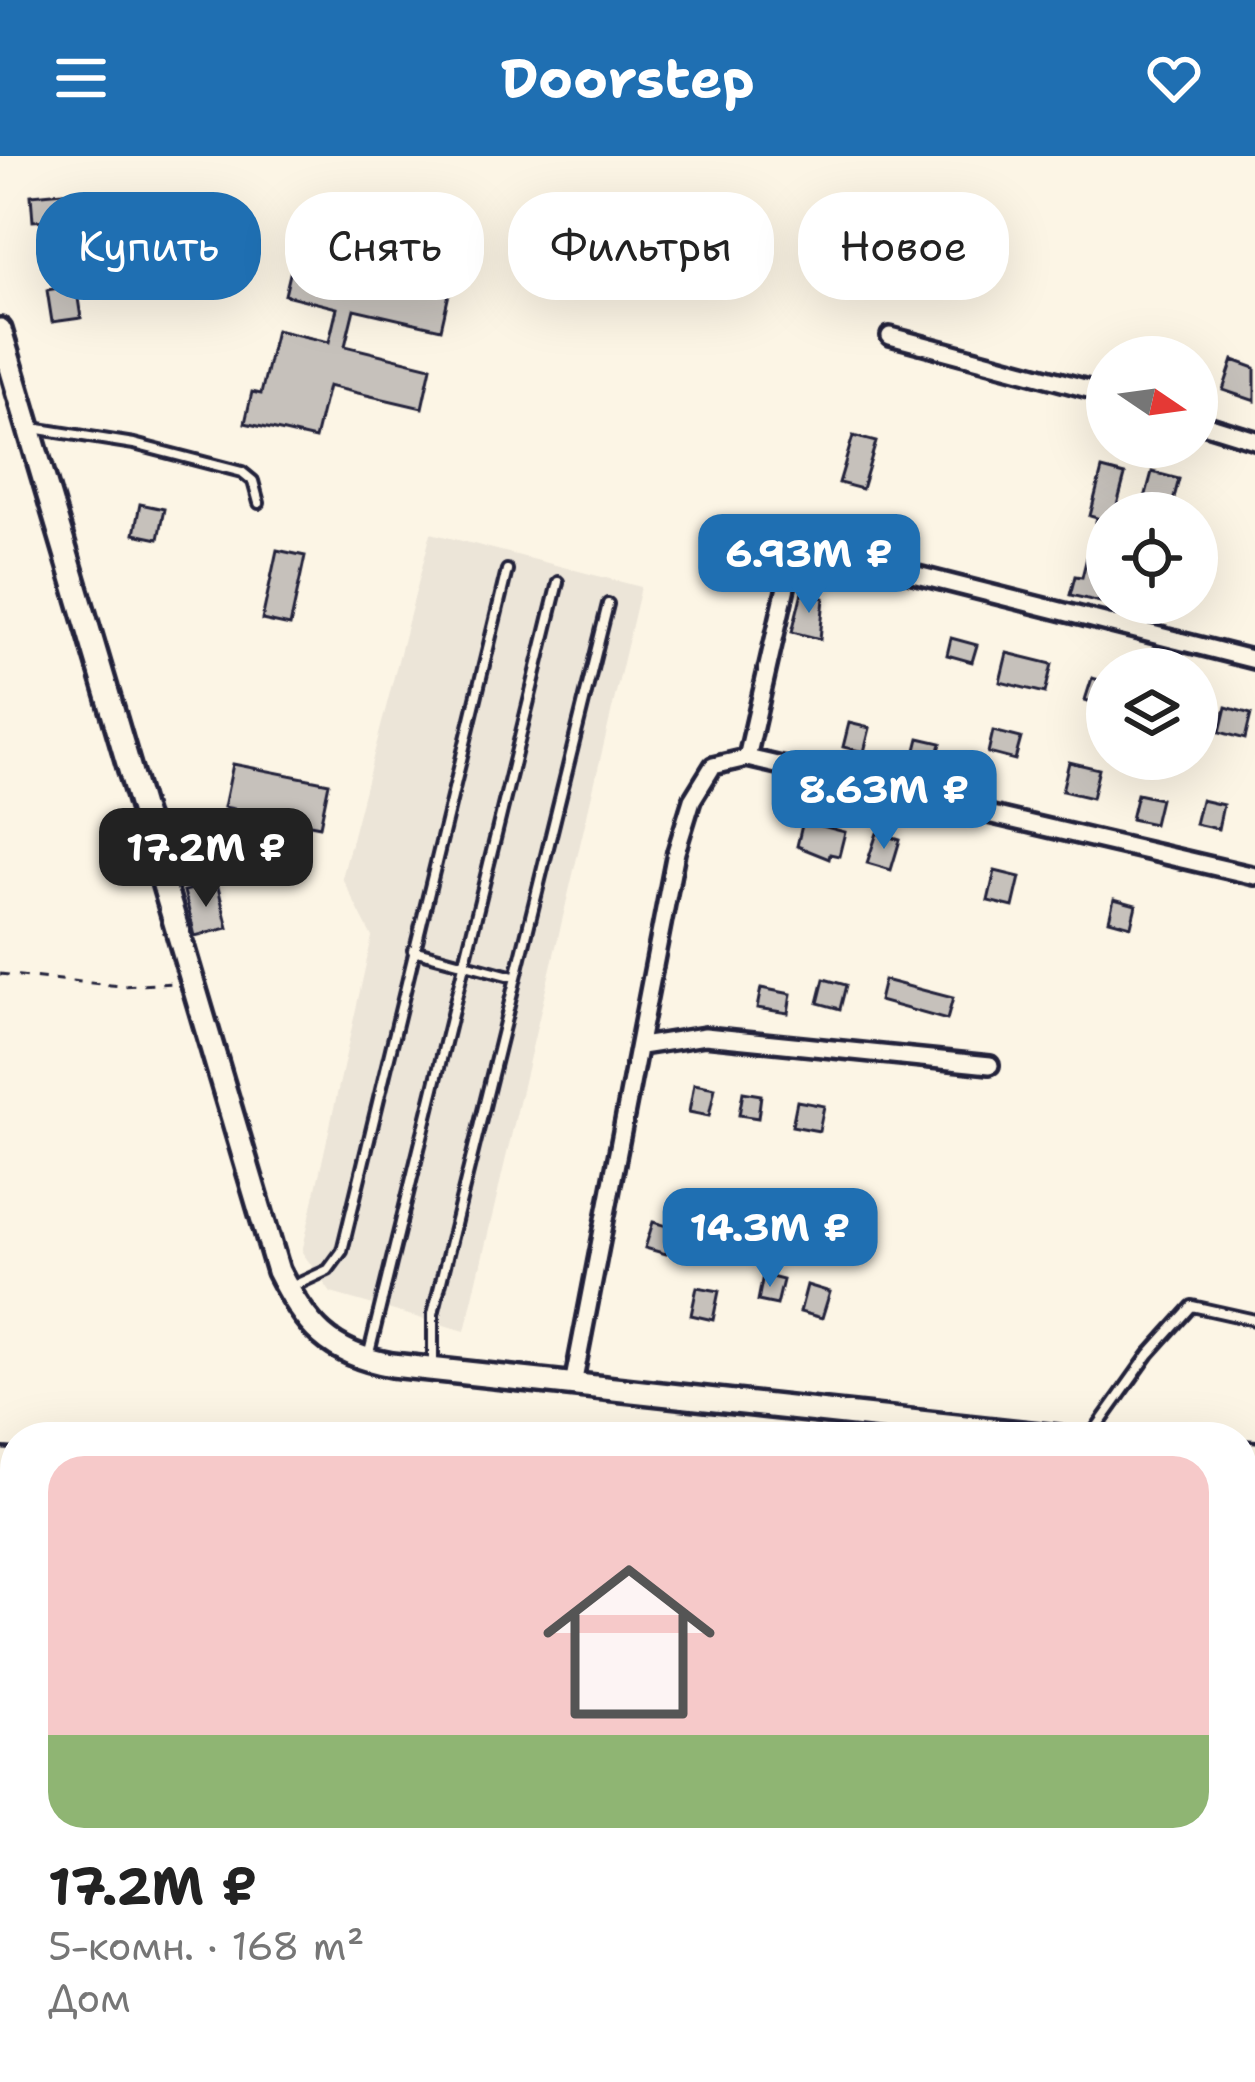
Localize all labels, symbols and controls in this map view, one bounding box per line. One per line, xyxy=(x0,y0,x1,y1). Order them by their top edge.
text: Doorstep xyxy=(500,42,755,114)
icon: menu xyxy=(48,45,114,111)
icon: heart xyxy=(1141,45,1207,111)
chip: Купить xyxy=(36,192,261,300)
chip: Снять xyxy=(285,192,484,300)
chip: Фильтры xyxy=(508,192,774,300)
chip: Новое xyxy=(798,192,1009,300)
north arrow xyxy=(1086,336,1218,468)
map controls xyxy=(1086,336,1218,780)
button: locate xyxy=(1086,492,1218,624)
pin: 6.93M ₽ xyxy=(698,514,920,616)
text: 6.93M ₽ xyxy=(725,527,893,579)
button: layers xyxy=(1086,648,1218,780)
pin: 8.63M ₽ xyxy=(773,750,995,852)
text: 8.63M ₽ xyxy=(799,763,969,815)
pin: 17.2M ₽ xyxy=(95,808,317,910)
text: 17.2M ₽ xyxy=(126,821,286,873)
pin: 14.3M ₽ xyxy=(659,1188,881,1290)
text: 14.3M ₽ xyxy=(690,1201,850,1253)
icon: home xyxy=(521,1534,737,1750)
text: 17.2M ₽ xyxy=(48,1852,257,1920)
text: 5-комн. · 168 m² xyxy=(48,1920,364,1972)
text: Дом xyxy=(48,1972,130,2024)

